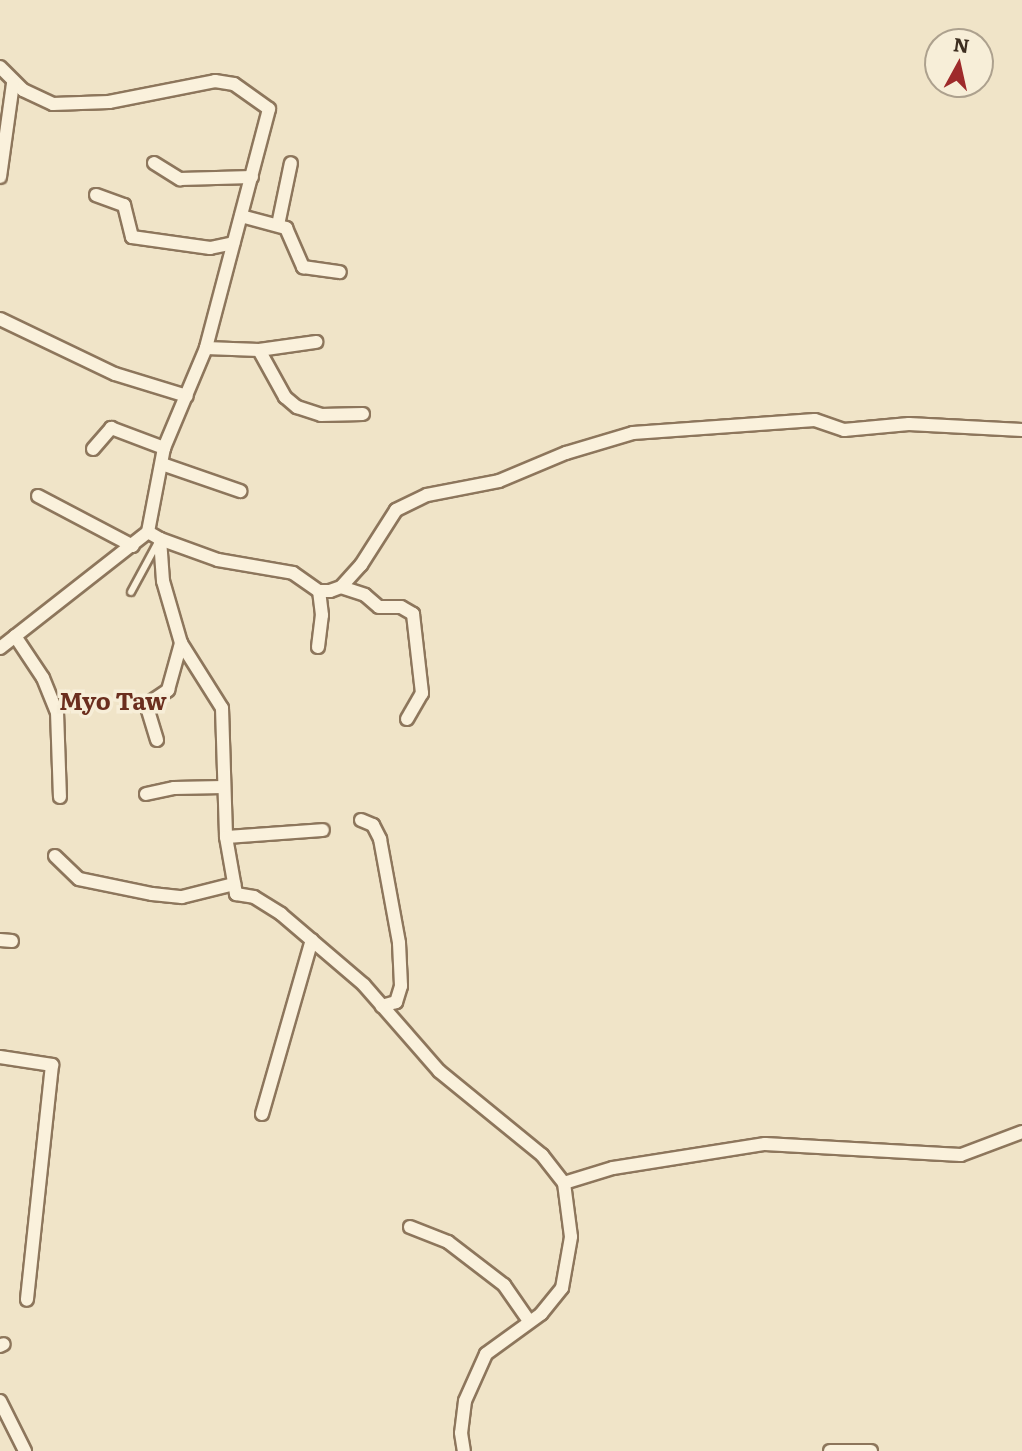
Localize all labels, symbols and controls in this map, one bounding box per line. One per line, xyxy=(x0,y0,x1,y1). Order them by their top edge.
north arrow xyxy=(924,28,994,98)
text: N xyxy=(952,29,971,59)
district label: Myo Taw xyxy=(59,686,167,714)

